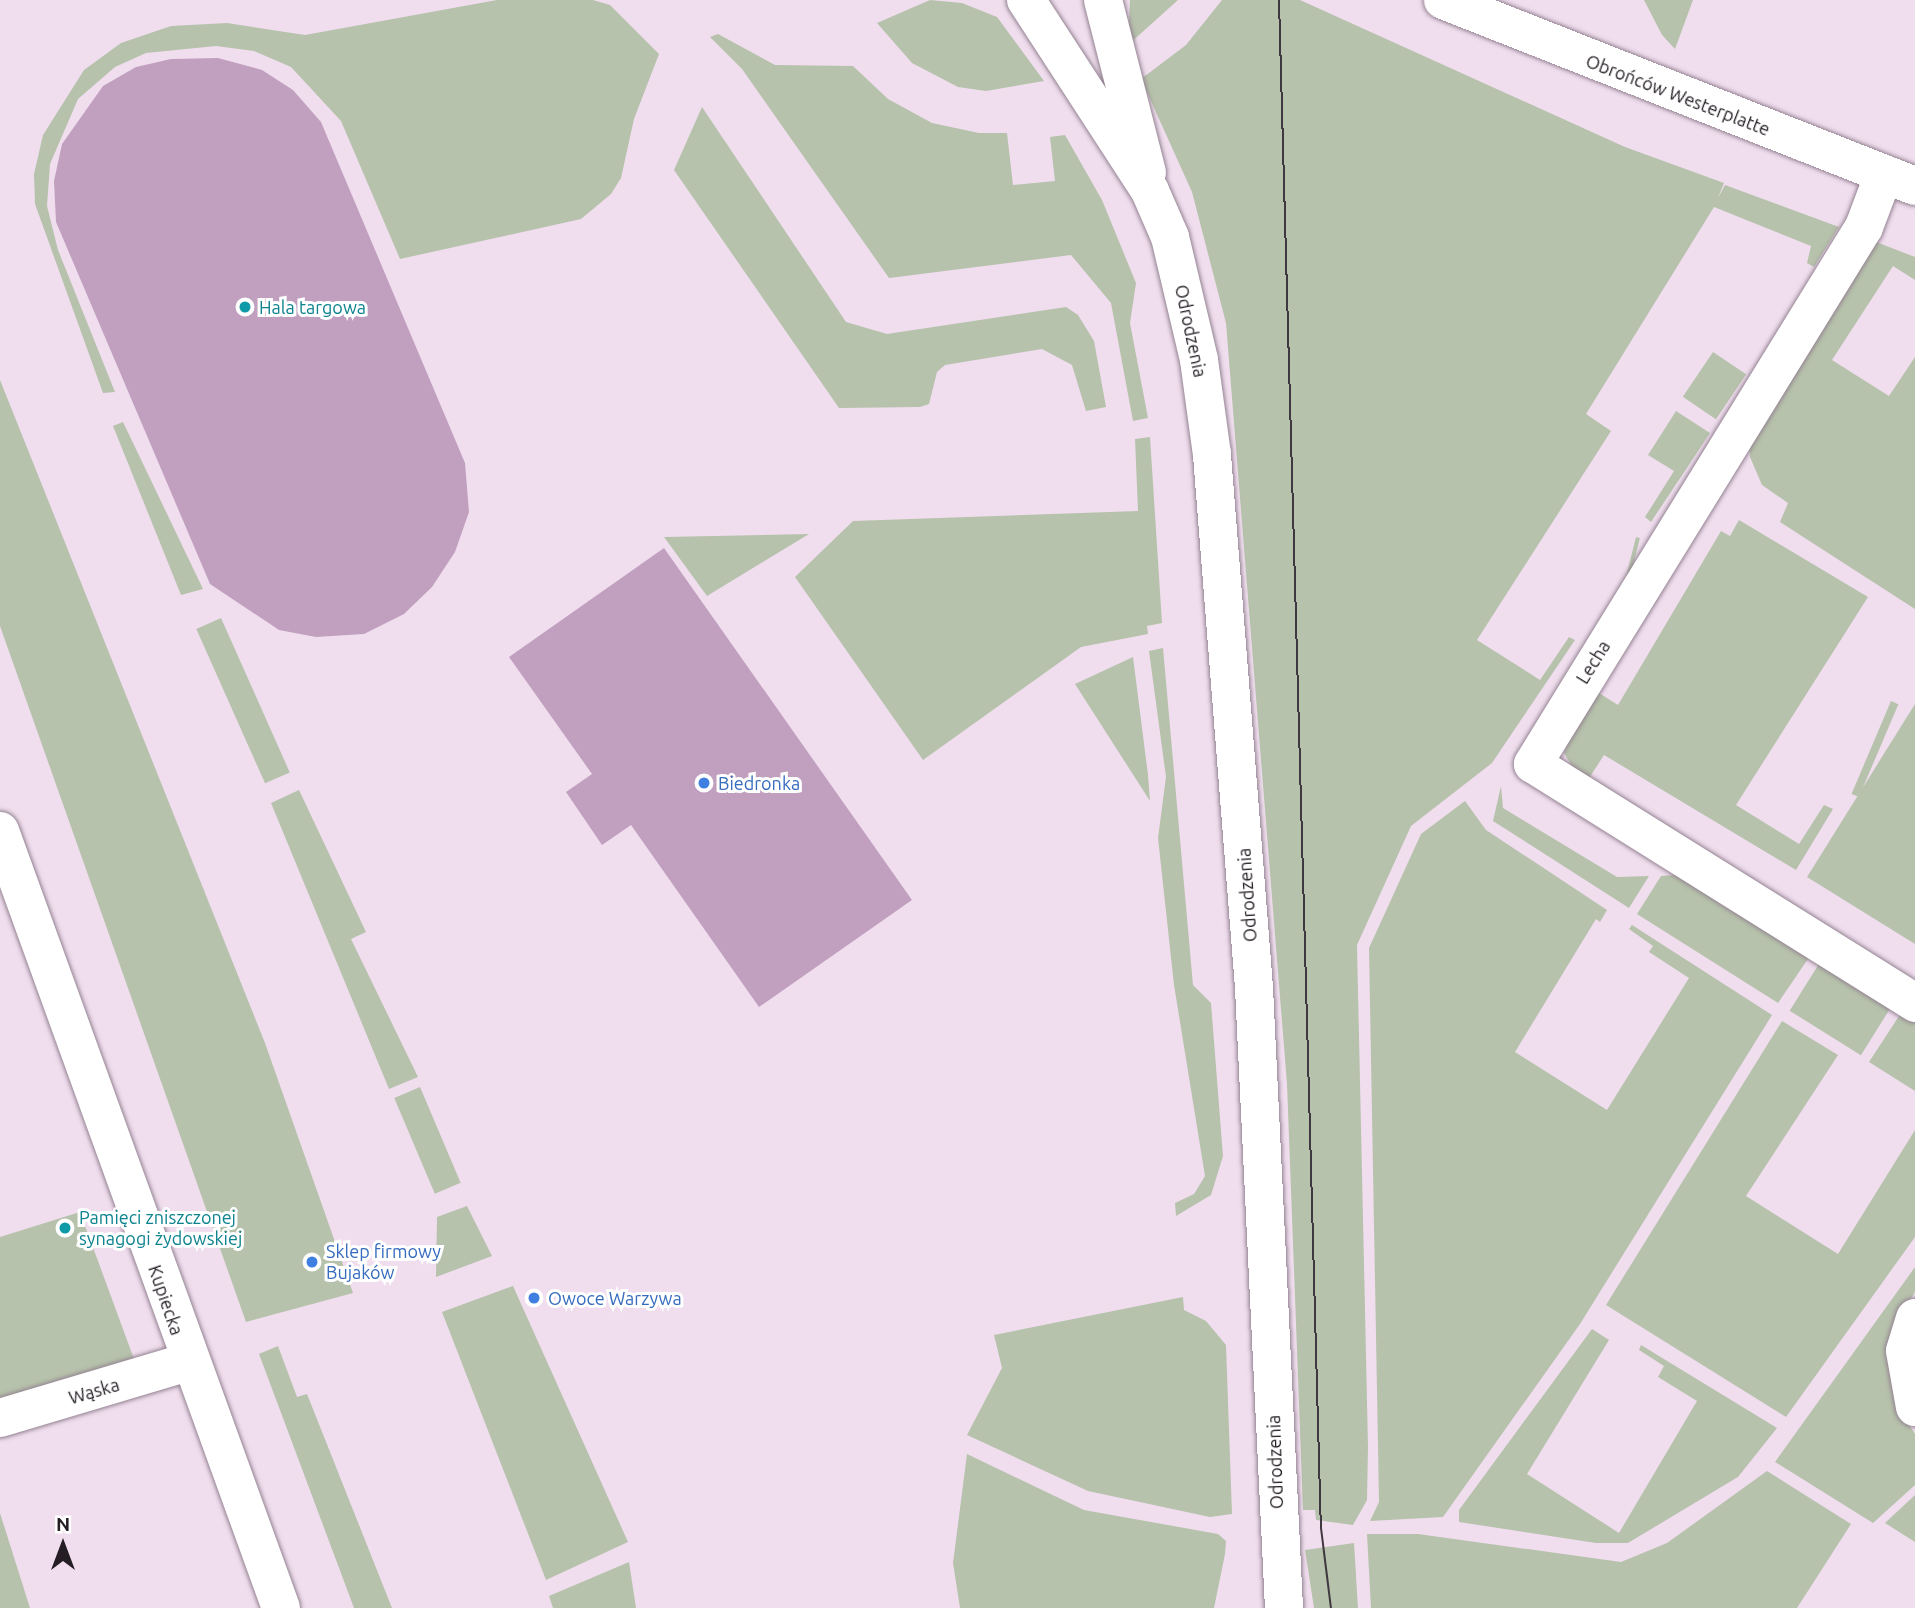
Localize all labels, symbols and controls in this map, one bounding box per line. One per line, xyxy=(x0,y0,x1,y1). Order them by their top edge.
street label: Obrońców Westerplatte xyxy=(1583,50,1773,140)
street label: Odrodzenia xyxy=(1171,283,1211,379)
place label: Hala targowa xyxy=(259,296,366,318)
marker: Hala targowa xyxy=(237,299,253,315)
street label: Lecha xyxy=(1571,636,1615,688)
place label: Biedronka xyxy=(718,772,800,794)
marker: Biedronka xyxy=(696,775,712,791)
street label: Odrodzenia xyxy=(1233,847,1261,943)
place label: Pamięci zniszczonej synagogi żydowskiej xyxy=(79,1207,242,1250)
marker: Pamięci zniszczonej synagogi żydowskiej xyxy=(57,1220,73,1236)
place label: Sklep firmowy Bujaków xyxy=(326,1241,441,1284)
marker: Sklep firmowy Bujaków xyxy=(304,1254,320,1270)
street label: Kupiecka xyxy=(144,1262,188,1338)
place label: Owoce Warzywa xyxy=(548,1287,682,1309)
marker: Owoce Warzywa xyxy=(526,1290,542,1306)
street label: Wąska xyxy=(66,1373,122,1409)
street label: Odrodzenia xyxy=(1263,1414,1287,1510)
north arrow xyxy=(28,1510,98,1580)
text: N xyxy=(56,1513,70,1535)

